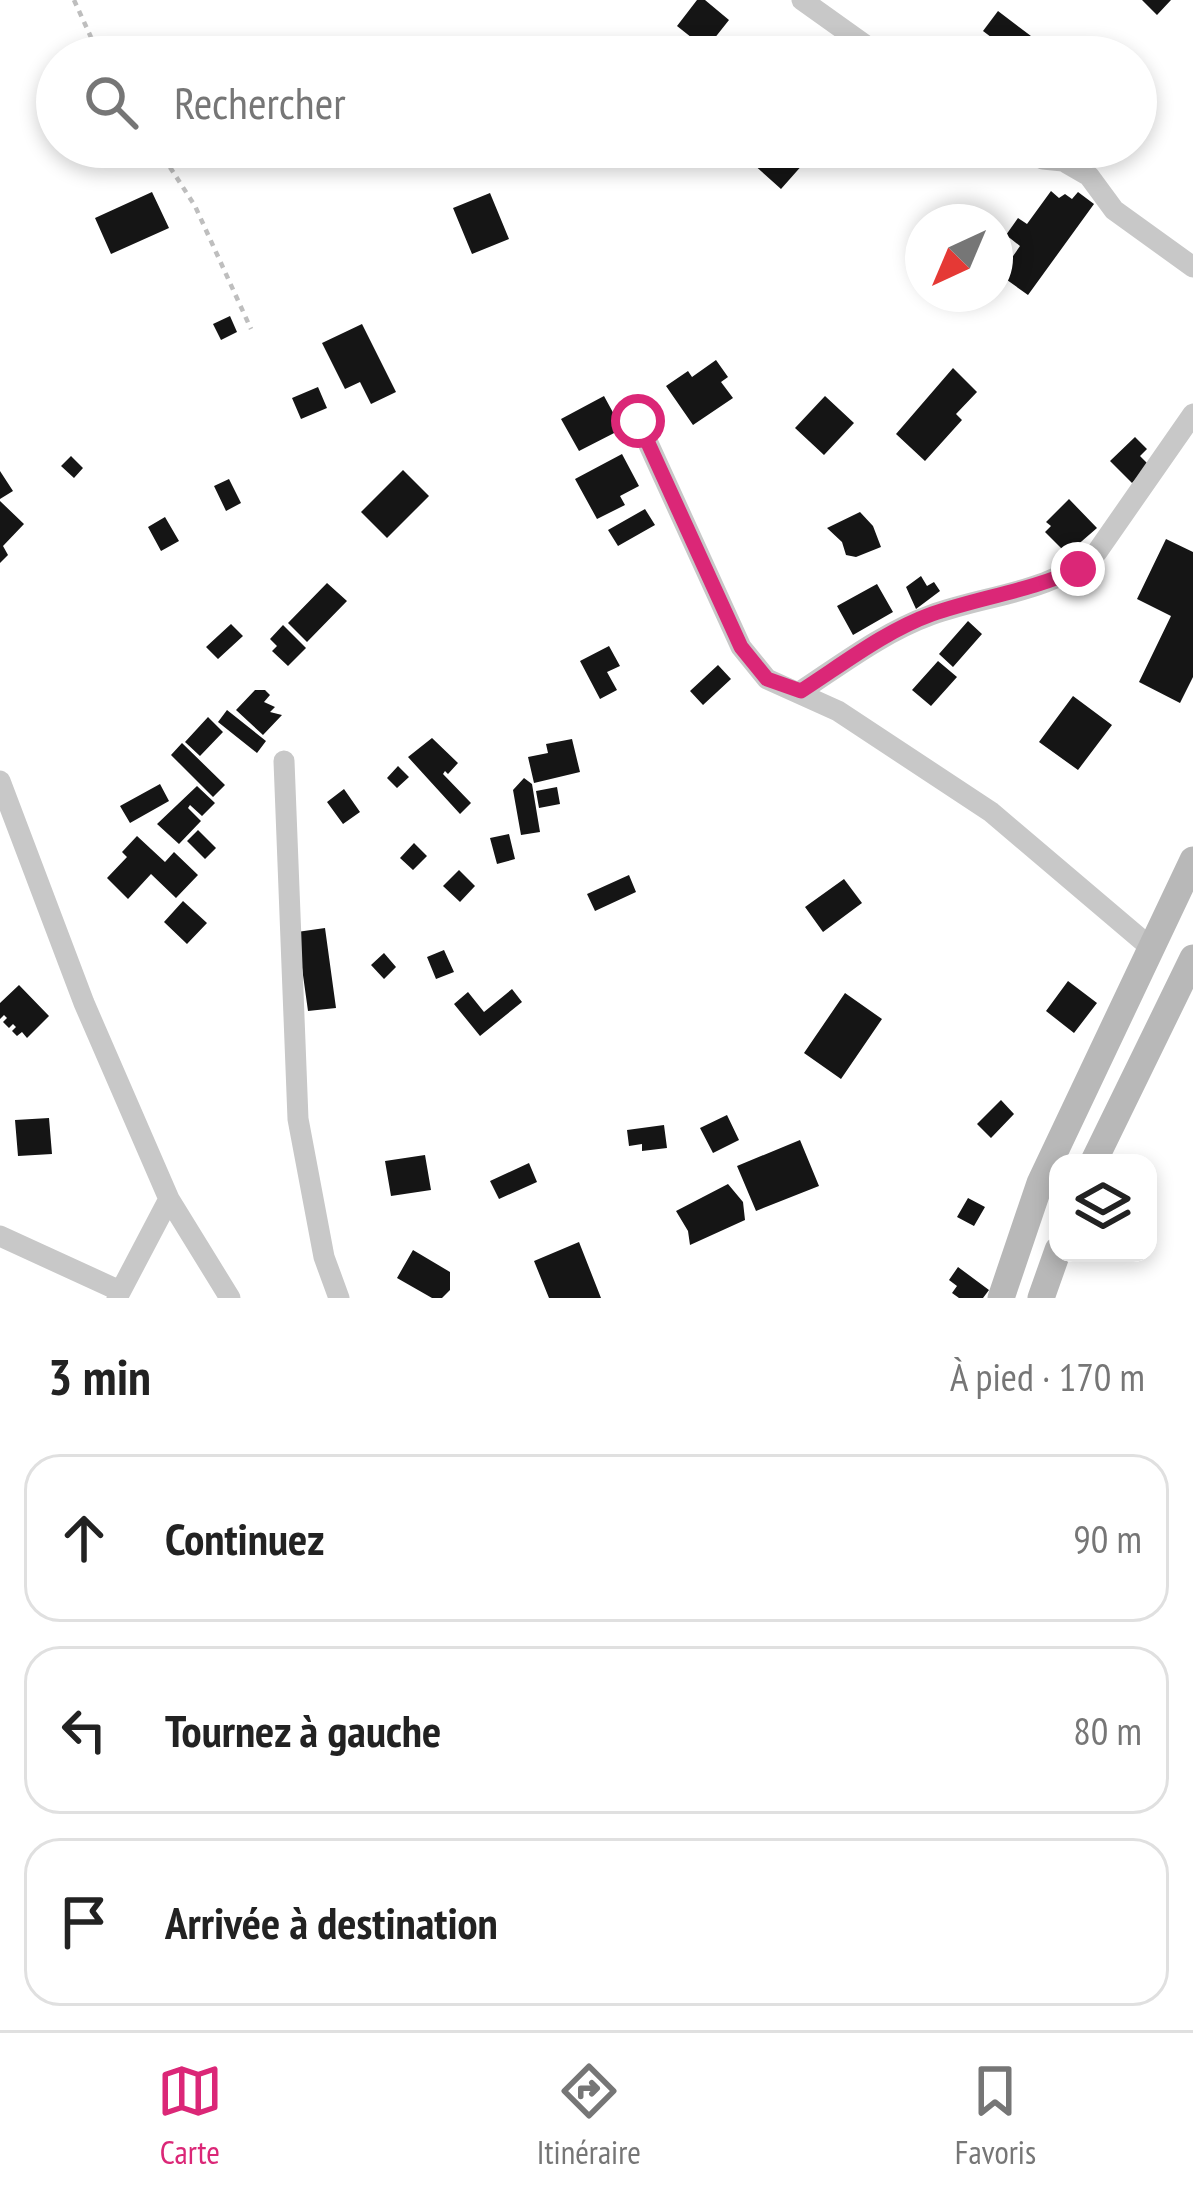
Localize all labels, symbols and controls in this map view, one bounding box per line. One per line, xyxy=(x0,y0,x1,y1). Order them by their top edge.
search box xyxy=(36,36,1157,168)
icon: search xyxy=(78,69,144,135)
text: Rechercher xyxy=(174,73,346,131)
north arrow xyxy=(905,204,1013,312)
route start xyxy=(611,394,665,448)
route end xyxy=(1051,542,1105,596)
map controls xyxy=(1049,1154,1157,1262)
button: layers xyxy=(1049,1154,1157,1262)
text: 3 min xyxy=(48,1343,151,1409)
text: À pied · 170 m xyxy=(950,1351,1145,1402)
icon: ahead xyxy=(51,1505,117,1571)
text: Continuez xyxy=(165,1509,324,1567)
text: 90 m xyxy=(1073,1513,1142,1564)
icon: left xyxy=(51,1697,117,1763)
text: Tournez à gauche xyxy=(165,1701,441,1759)
text: 80 m xyxy=(1073,1705,1142,1756)
icon: arrive xyxy=(51,1889,117,1955)
text: Arrivée à destination xyxy=(165,1893,498,1951)
tab: Carte xyxy=(157,2058,223,2173)
tab: Itinéraire xyxy=(537,2058,641,2173)
tab: Favoris xyxy=(955,2058,1036,2173)

